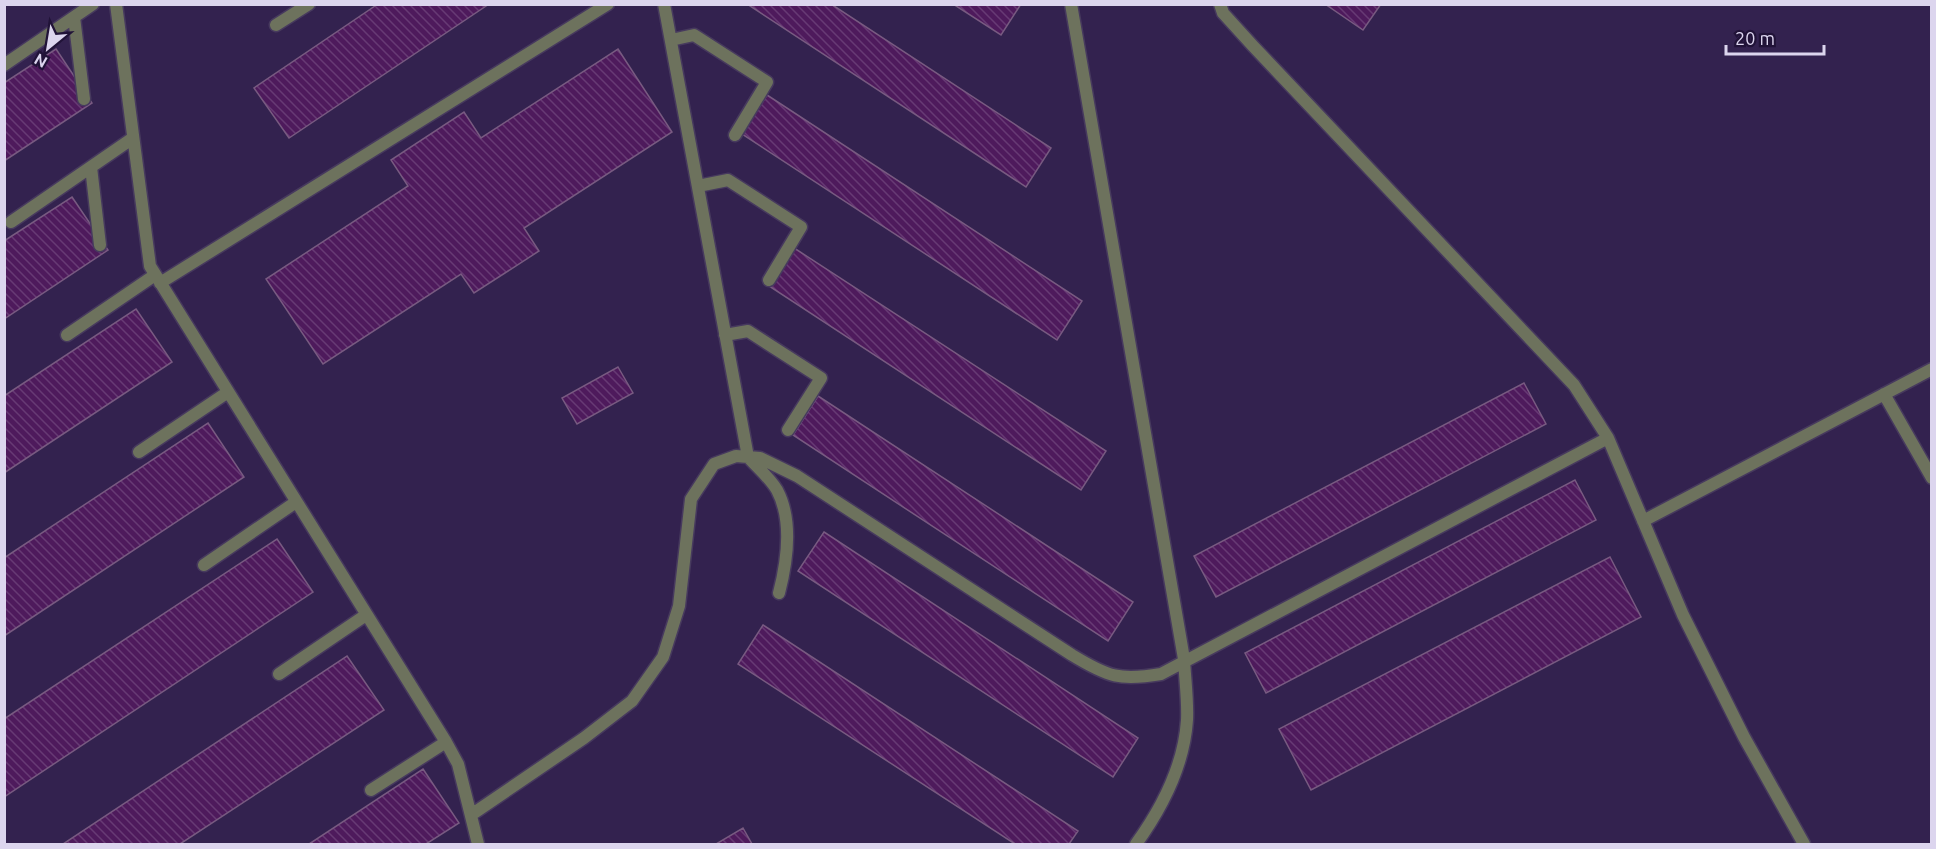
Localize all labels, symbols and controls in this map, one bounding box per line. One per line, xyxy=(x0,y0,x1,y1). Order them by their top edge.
north arrow xyxy=(18,18,78,78)
scale bar xyxy=(1726,18,1824,56)
text: 20 m xyxy=(1735,28,1775,48)
text: N xyxy=(31,50,50,72)

